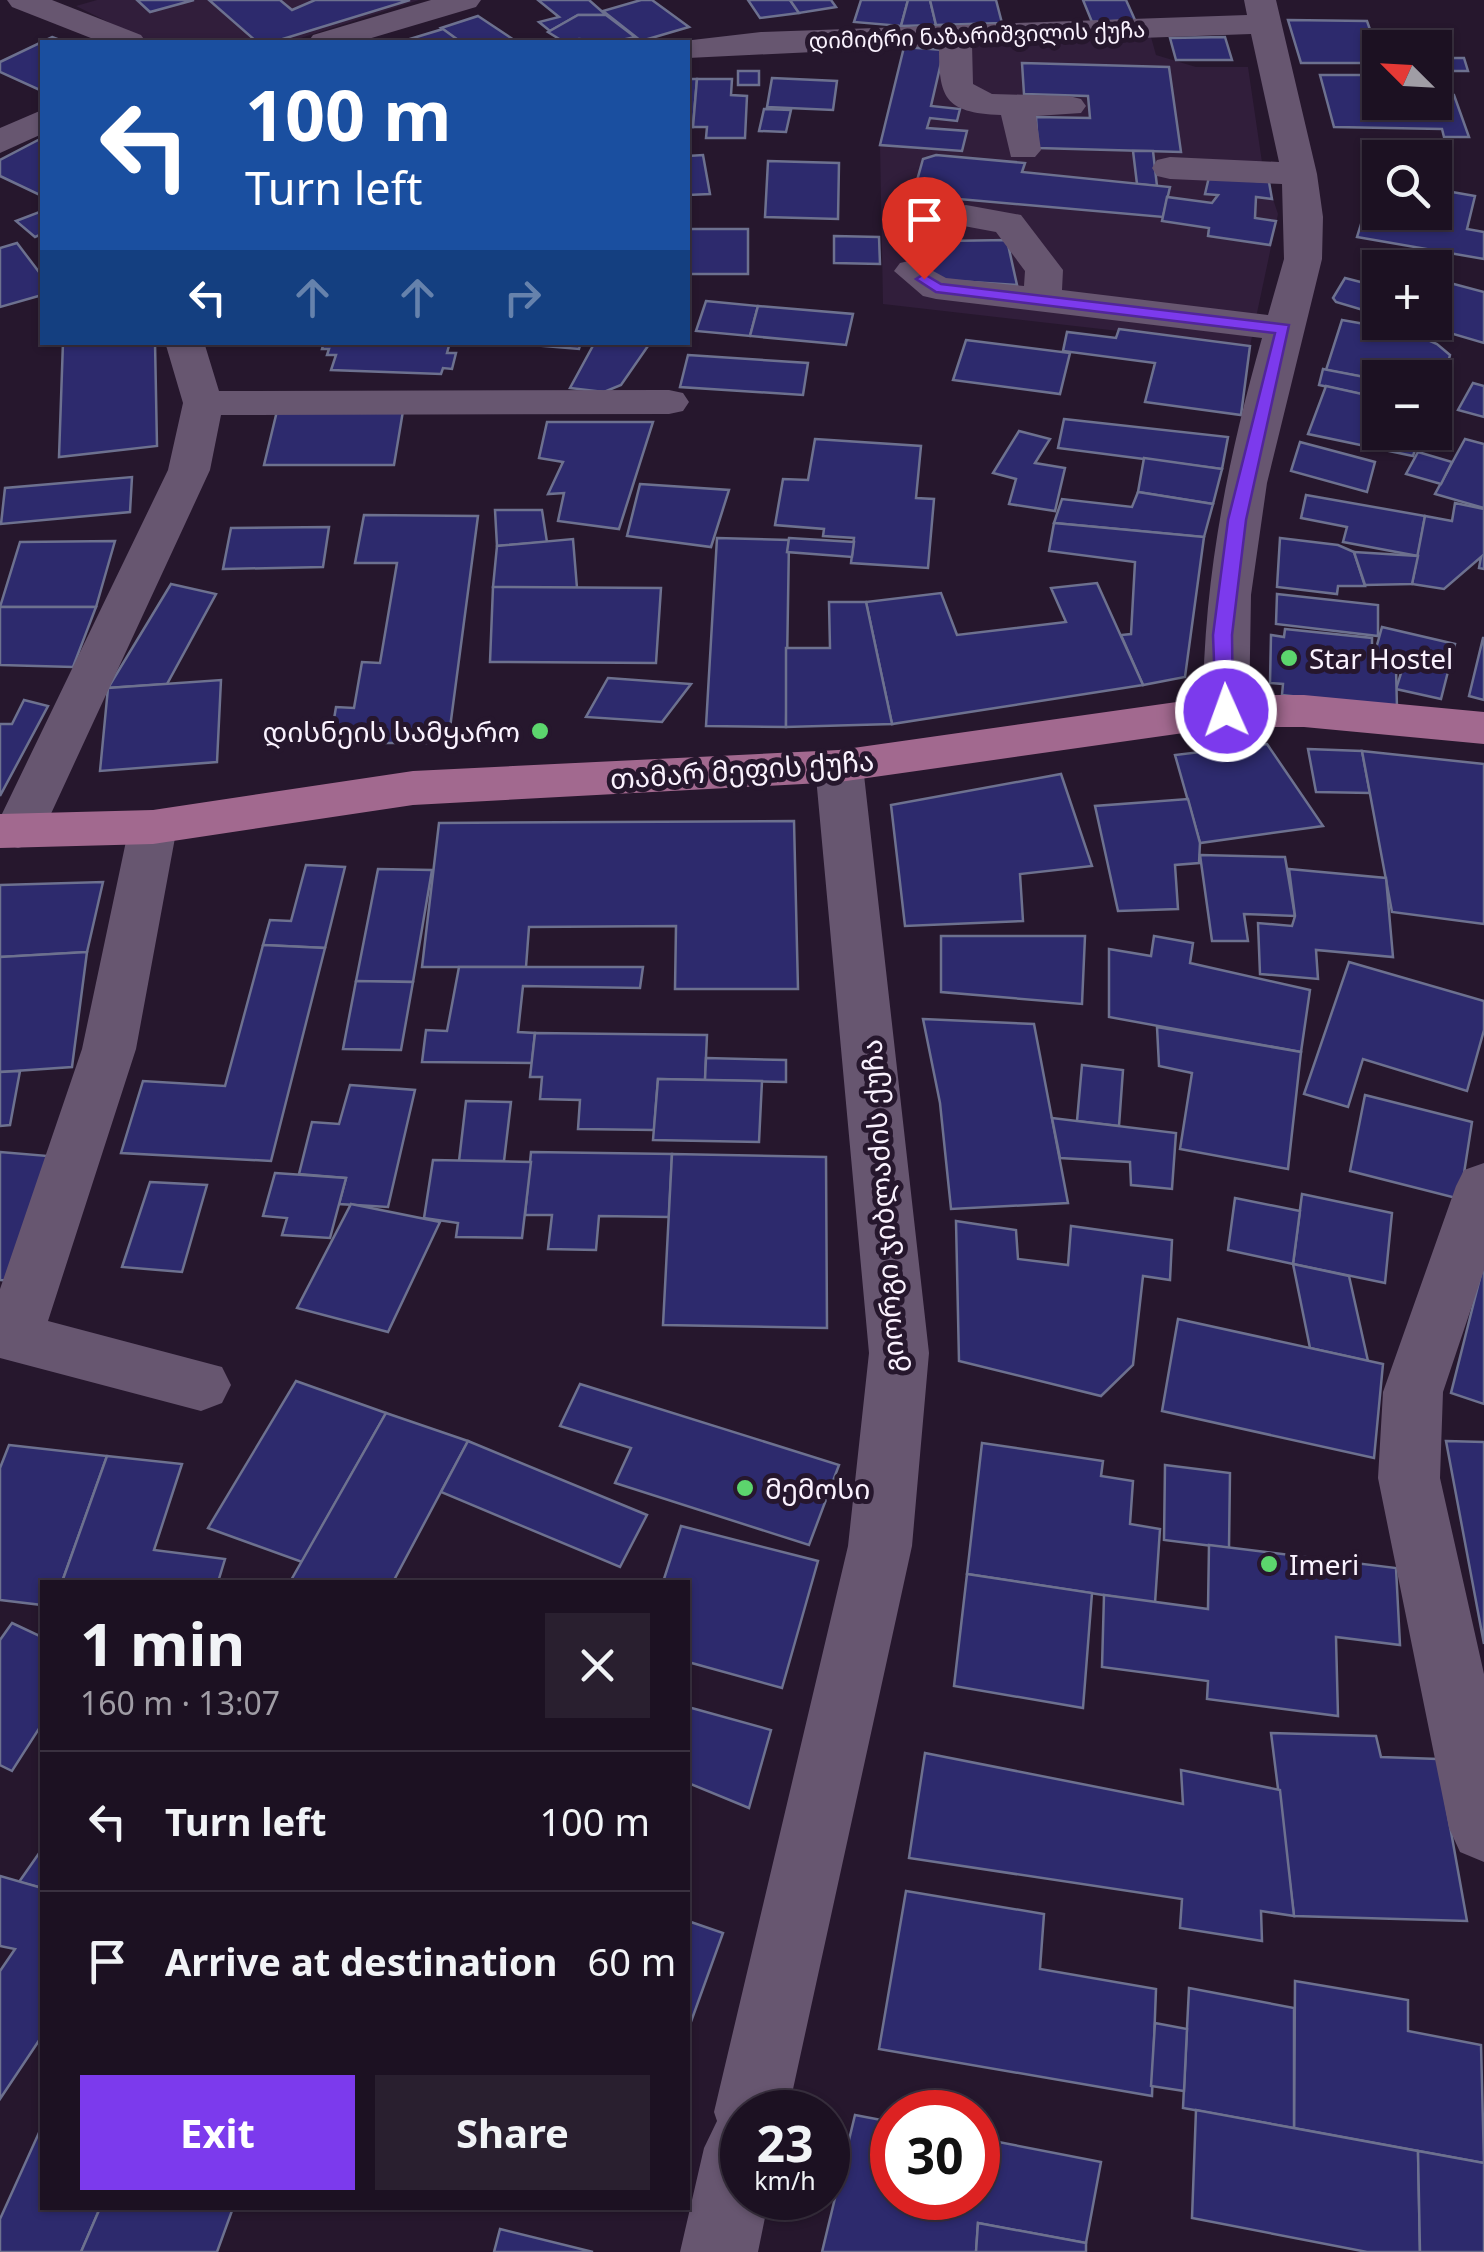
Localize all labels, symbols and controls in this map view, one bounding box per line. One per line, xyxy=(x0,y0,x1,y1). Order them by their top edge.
street label: დიმიტრი ნაზარიშვილის ქუჩა xyxy=(808,13,1146,55)
north arrow xyxy=(1362,30,1452,120)
map controls xyxy=(1362,30,1452,450)
text: 100 m xyxy=(245,66,452,162)
icon: left xyxy=(80,80,210,210)
button: search xyxy=(1362,140,1452,230)
text: Turn left xyxy=(245,157,422,218)
pin xyxy=(882,177,967,280)
icon: arrive xyxy=(897,192,952,247)
button: + xyxy=(1362,250,1452,340)
icon: left xyxy=(180,270,235,325)
icon: ahead xyxy=(285,270,340,325)
icon: ahead xyxy=(390,270,445,325)
icon: right xyxy=(495,270,550,325)
button: − xyxy=(1362,360,1452,450)
place label: Star Hostel xyxy=(1309,639,1453,677)
marker: Star Hostel xyxy=(1278,647,1300,669)
position arrow xyxy=(1174,659,1278,763)
place label: დისნეის სამყარო xyxy=(263,712,520,750)
marker: დისნეის სამყარო xyxy=(529,720,551,742)
street label: თამარ მეფის ქუჩა xyxy=(609,741,875,797)
street label: გიორგი ჯიბლაძის ქუჩა xyxy=(851,1038,913,1374)
place label: მემოსი xyxy=(765,1469,870,1507)
marker: მემოსი xyxy=(734,1477,756,1499)
place label: Imeri xyxy=(1289,1545,1359,1583)
marker: Imeri xyxy=(1258,1553,1280,1575)
text: 1 min xyxy=(80,1602,245,1684)
button: close xyxy=(545,1613,650,1718)
text: 160 m · 13:07 xyxy=(80,1681,280,1724)
icon: left xyxy=(80,1794,135,1849)
text: Turn left xyxy=(165,1795,327,1847)
text: 100 m xyxy=(539,1795,650,1847)
icon: arrive xyxy=(80,1934,135,1989)
text: Arrive at destination xyxy=(165,1935,557,1987)
text: 60 m xyxy=(587,1935,676,1987)
button: Exit xyxy=(80,2075,355,2190)
button: Share xyxy=(375,2075,650,2190)
speed limit sign: 30 xyxy=(870,2090,1000,2220)
text: 23 xyxy=(756,2109,814,2177)
text: km/h xyxy=(754,2163,816,2197)

